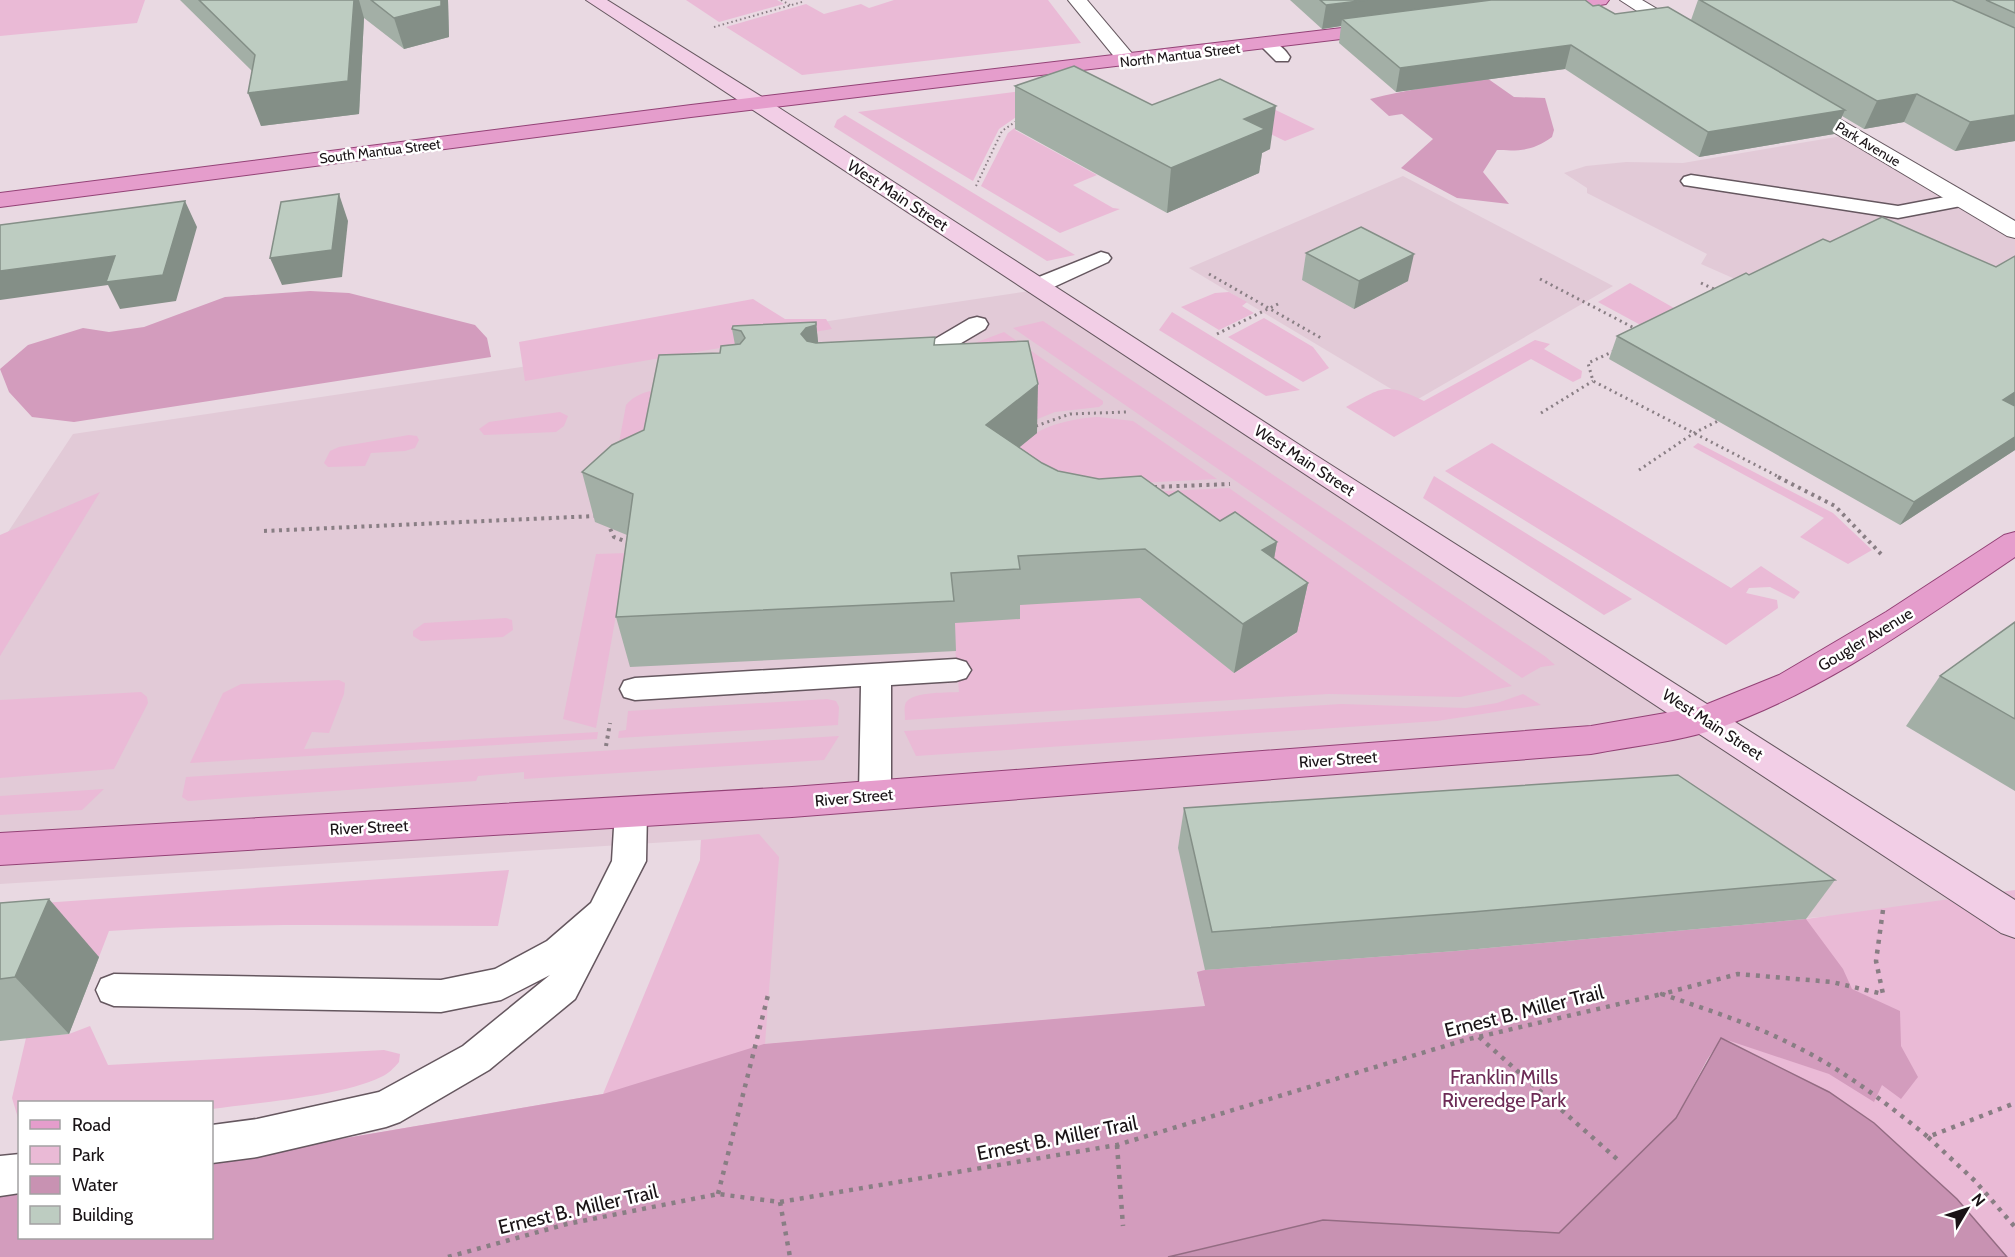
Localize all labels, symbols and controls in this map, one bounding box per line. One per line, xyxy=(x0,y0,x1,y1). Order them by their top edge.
street label: North Mantua Street xyxy=(1119,39,1241,71)
street label: Park Avenue xyxy=(1832,118,1904,170)
street label: South Mantua Street xyxy=(318,135,442,167)
street label: West Main Street xyxy=(844,156,952,235)
street label: West Main Street xyxy=(1251,421,1359,500)
street label: Gougler Avenue xyxy=(1814,604,1916,675)
street label: West Main Street xyxy=(1659,685,1767,764)
street label: River Street xyxy=(1298,747,1379,772)
street label: River Street xyxy=(814,785,895,810)
street label: River Street xyxy=(329,816,409,839)
street label: Ernest B. Miller Trail xyxy=(1442,980,1606,1042)
park label: Franklin Mills Riveredge Park xyxy=(1442,1065,1566,1112)
legend xyxy=(18,1101,213,1239)
street label: Ernest B. Miller Trail xyxy=(975,1111,1140,1165)
text: Road xyxy=(72,1114,111,1136)
text: Park xyxy=(72,1144,105,1166)
text: Water xyxy=(72,1174,118,1196)
street label: Ernest B. Miller Trail xyxy=(496,1179,660,1239)
north arrow xyxy=(1937,1179,1997,1239)
text: N xyxy=(1967,1190,1989,1210)
text: Building xyxy=(72,1204,134,1226)

